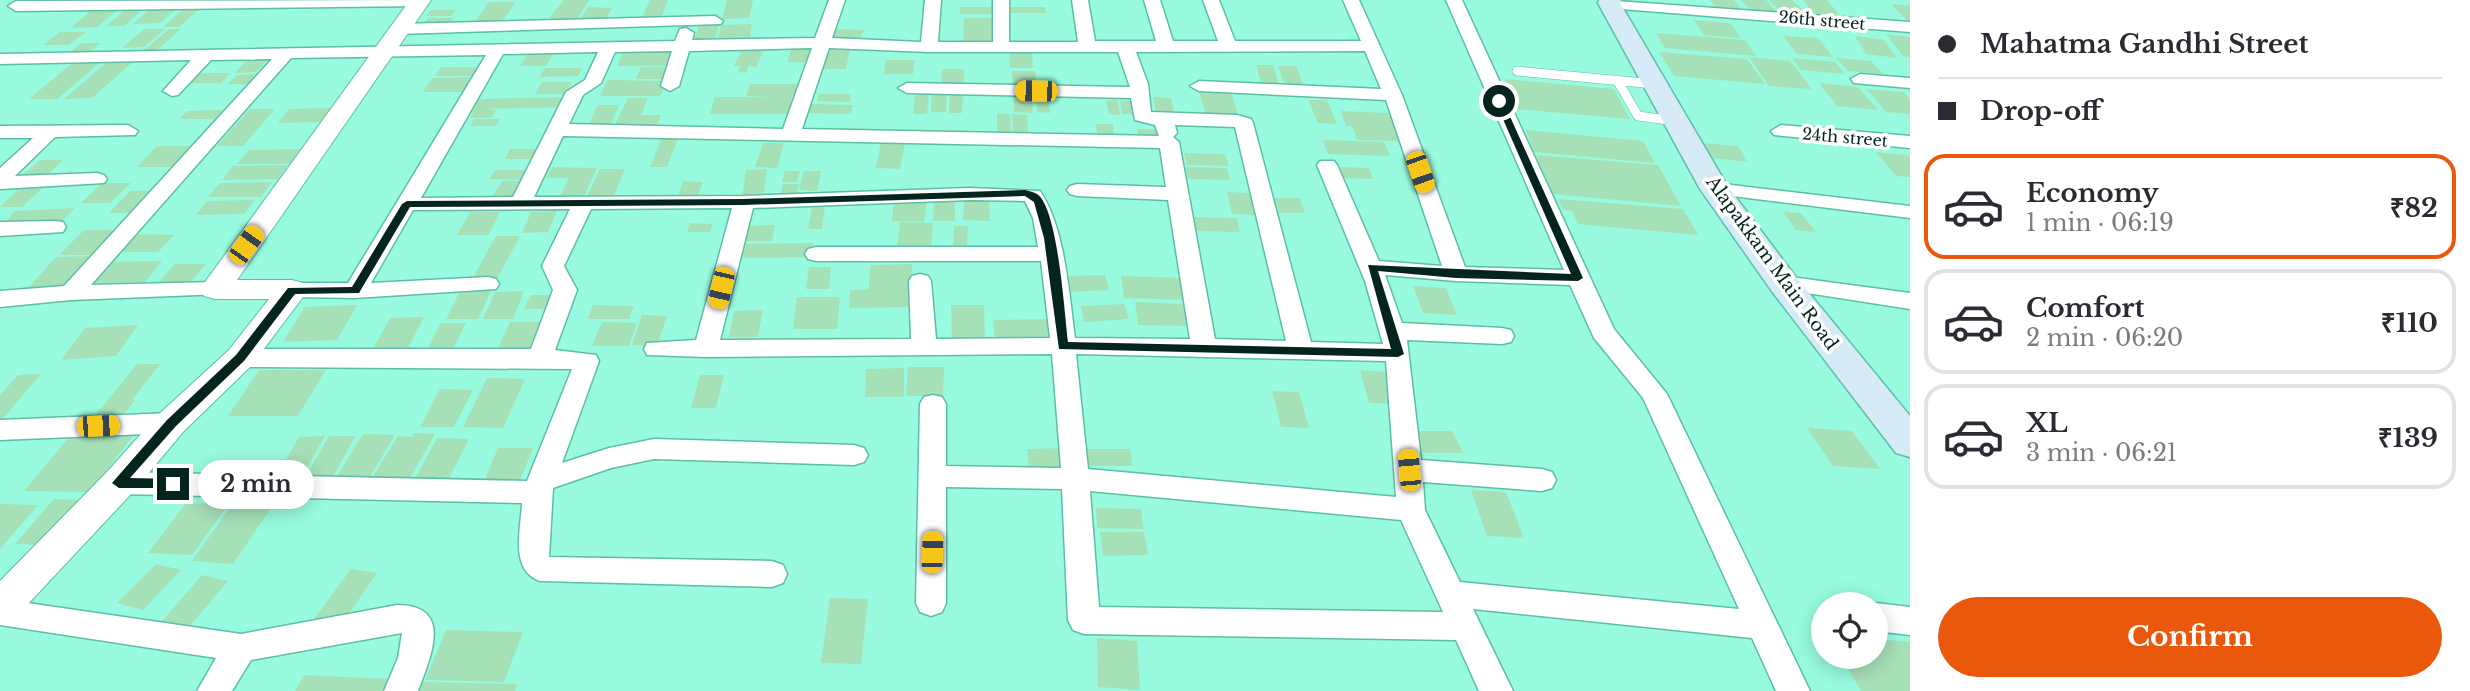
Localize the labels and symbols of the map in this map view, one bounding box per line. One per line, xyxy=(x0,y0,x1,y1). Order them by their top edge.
street label: 26th street xyxy=(1778,6,1866,34)
car xyxy=(1015,80,1058,102)
route start xyxy=(1483,85,1515,117)
street label: 24th street xyxy=(1801,123,1889,151)
car xyxy=(1404,149,1437,195)
street label: Alapakkam Main Road xyxy=(1701,171,1843,354)
car xyxy=(226,222,267,268)
car xyxy=(707,265,736,311)
car xyxy=(77,415,120,437)
car xyxy=(1397,448,1422,492)
callout: 2 min xyxy=(198,460,313,508)
route end xyxy=(157,468,189,500)
car xyxy=(921,531,944,573)

